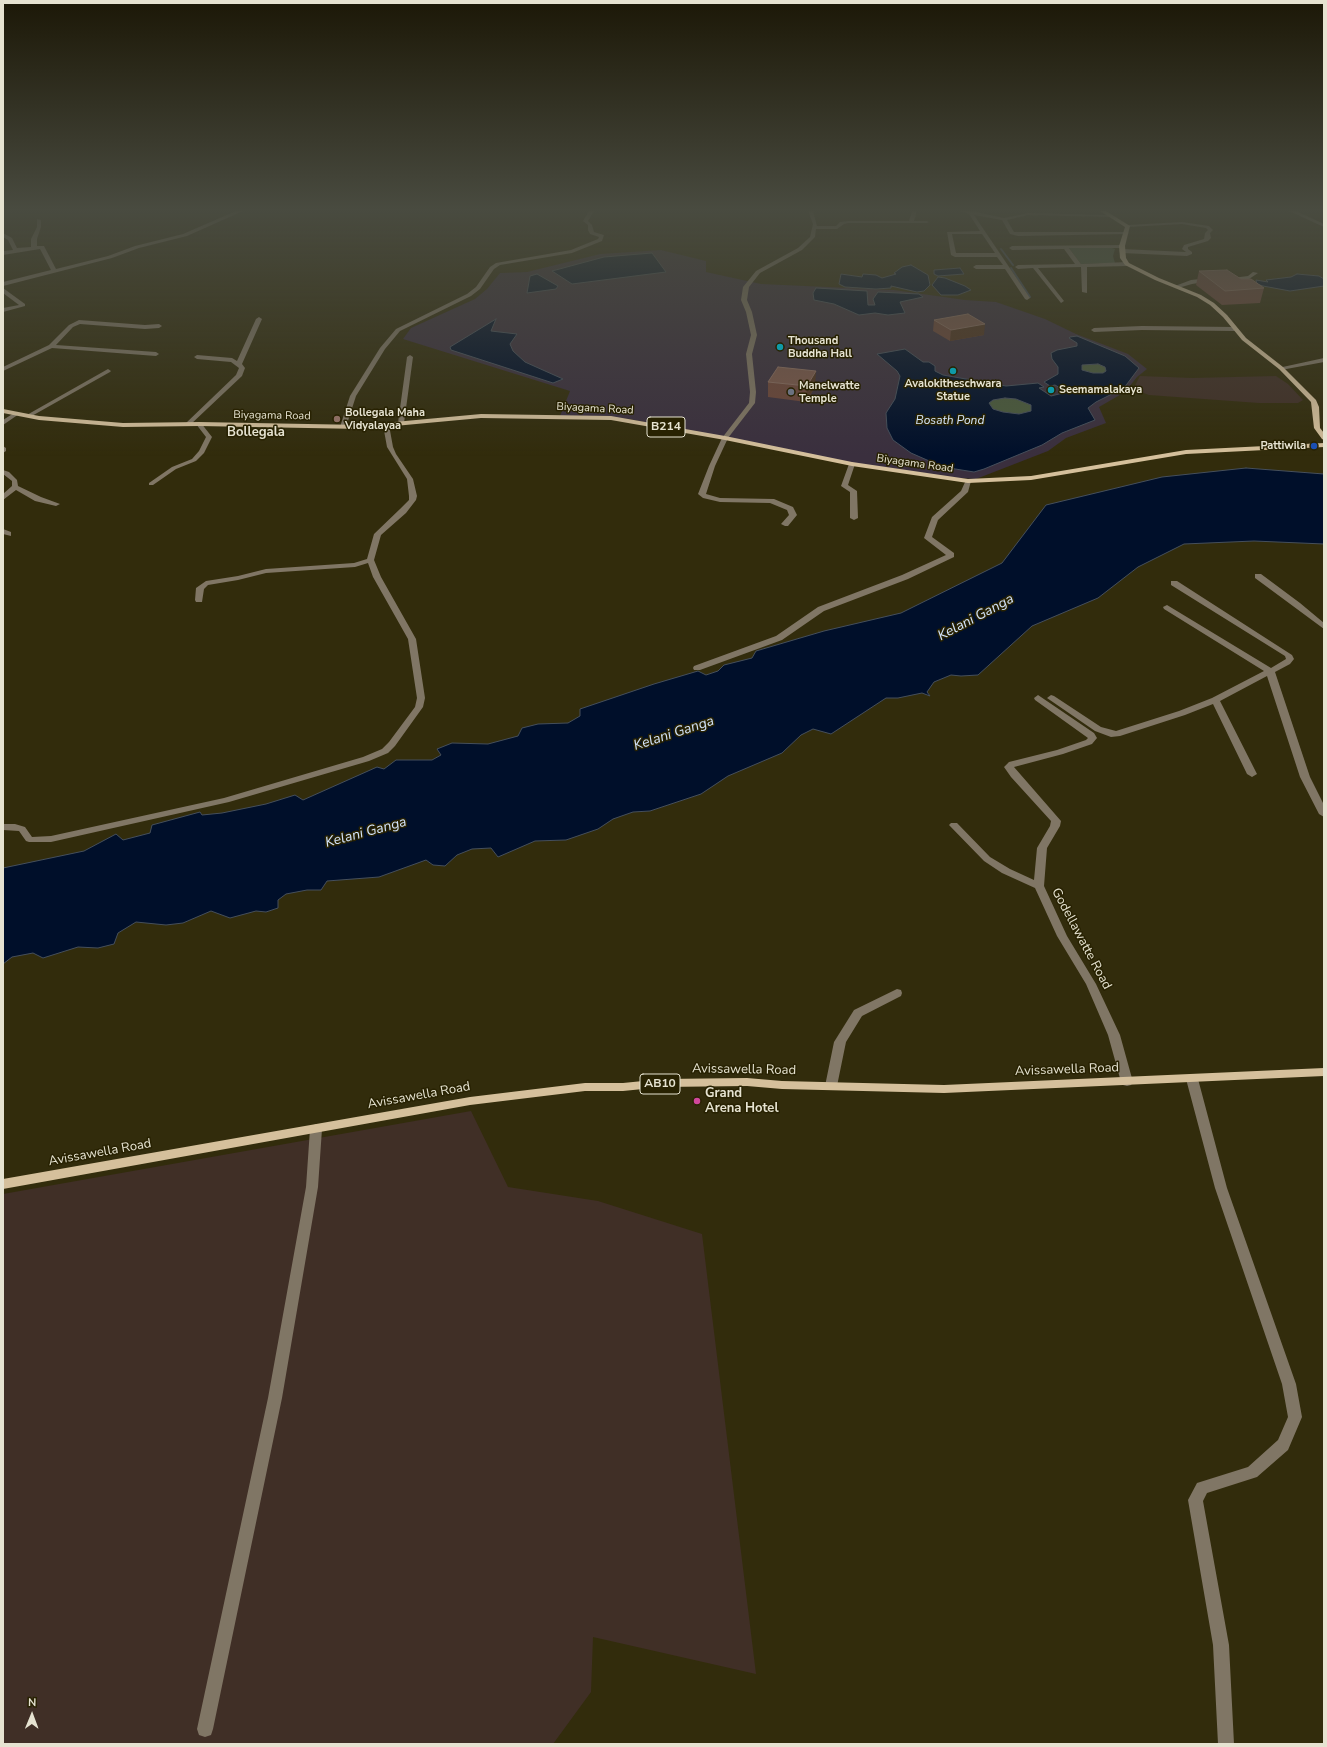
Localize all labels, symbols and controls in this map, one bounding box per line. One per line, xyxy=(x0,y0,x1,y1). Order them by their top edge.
place label: Thousand Buddha Hall xyxy=(788,334,852,360)
marker: Thousand Buddha Hall xyxy=(775,342,785,352)
marker: Avalokitheschwara Statue xyxy=(948,366,958,376)
place label: Avalokitheschwara Statue xyxy=(904,377,1002,403)
place label: Manelwatte Temple xyxy=(799,379,860,405)
place label: Seemamalakaya xyxy=(1059,383,1142,397)
marker: Seemamalakaya xyxy=(1046,385,1056,395)
marker: Manelwatte Temple xyxy=(786,387,796,397)
street label: Biyagama Road xyxy=(556,400,634,418)
place label: Bollegala Maha Vidyalayaa xyxy=(345,406,425,432)
street label: Biyagama Road xyxy=(233,409,311,423)
marker: Bollegala Maha Vidyalayaa xyxy=(332,414,342,424)
water label: Bosath Pond xyxy=(916,414,984,428)
road number: B214 xyxy=(647,417,685,437)
district label: Bollegala xyxy=(227,425,285,441)
place label: Pattiwila xyxy=(1260,439,1306,453)
marker: Pattiwila xyxy=(1309,441,1319,451)
street label: Biyagama Road xyxy=(876,452,954,476)
water label: Kelani Ganga xyxy=(935,591,1017,645)
water label: Kelani Ganga xyxy=(632,713,716,755)
water label: Kelani Ganga xyxy=(323,814,409,852)
street label: Godellawatte Road xyxy=(1048,886,1114,992)
street label: Avissawella Road xyxy=(1015,1060,1119,1080)
street label: Avissawella Road xyxy=(692,1061,796,1079)
road number: AB10 xyxy=(640,1074,680,1094)
street label: Avissawella Road xyxy=(366,1079,472,1113)
place label: Grand Arena Hotel xyxy=(705,1086,779,1117)
marker: Grand Arena Hotel xyxy=(692,1096,702,1106)
street label: Avissawella Road xyxy=(47,1136,153,1170)
north arrow xyxy=(12,1695,52,1735)
text: N xyxy=(28,1695,36,1710)

